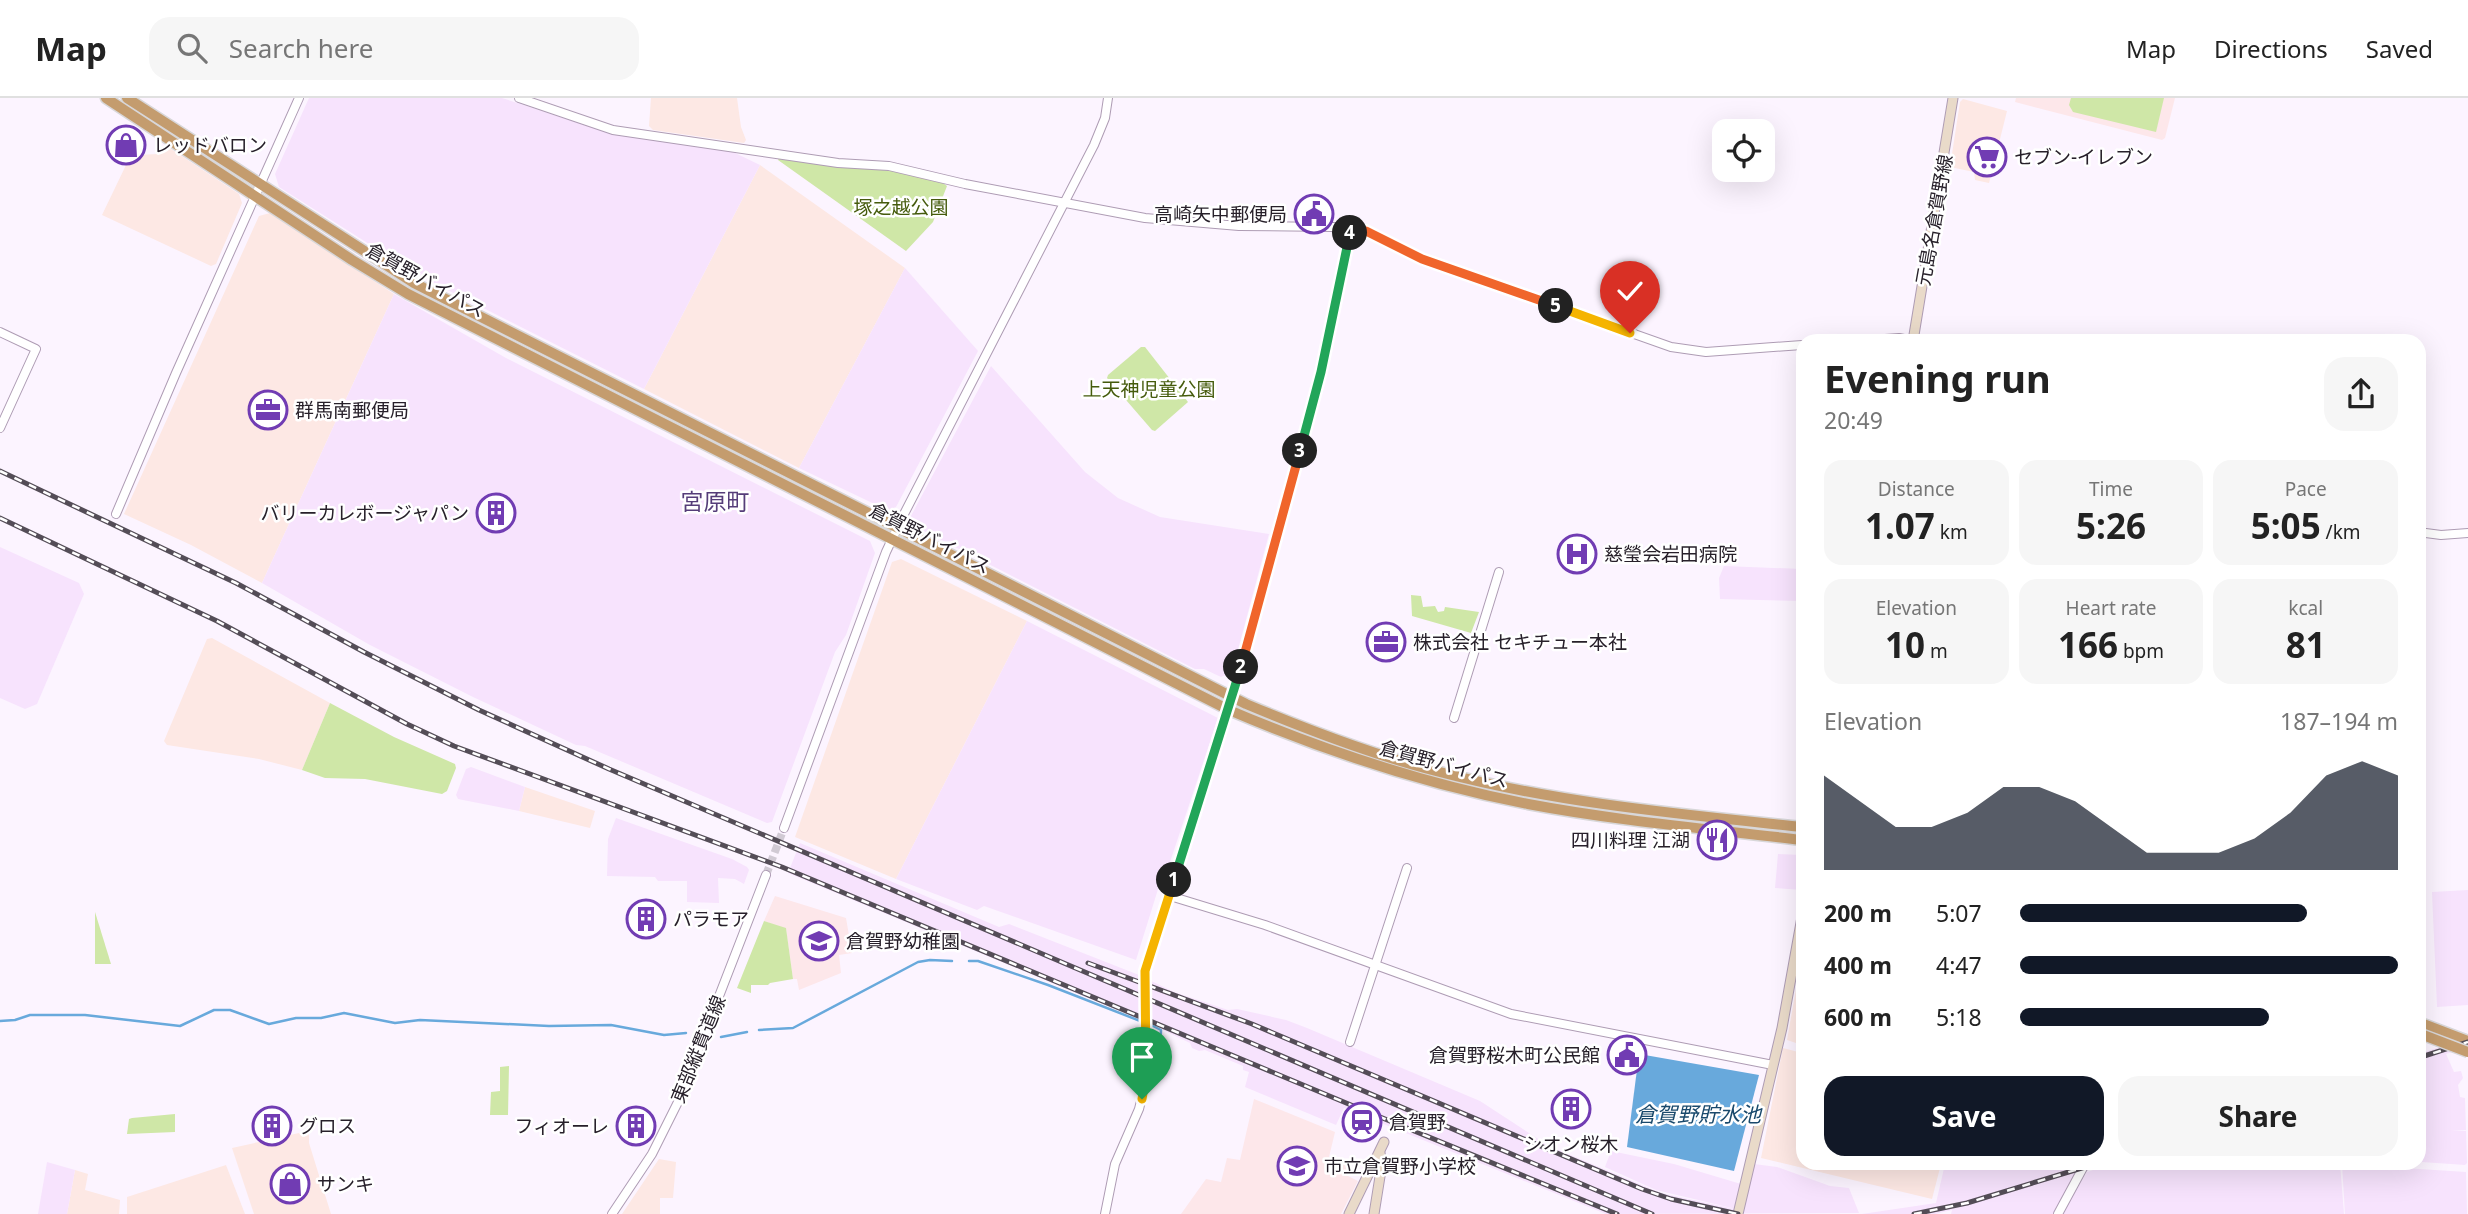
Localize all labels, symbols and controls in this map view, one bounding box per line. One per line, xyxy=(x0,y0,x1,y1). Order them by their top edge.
search box xyxy=(149,17,639,80)
text: Map xyxy=(35,26,107,71)
icon: search xyxy=(173,29,211,67)
text: Search here xyxy=(229,30,373,66)
text: Map xyxy=(2126,32,2176,65)
text: Directions xyxy=(2214,32,2328,65)
text: Saved xyxy=(2366,32,2433,65)
map controls xyxy=(1712,119,1775,182)
button: locate xyxy=(1712,119,1775,182)
shop icon: レッドバロン xyxy=(105,124,147,166)
place label: レッドバロン xyxy=(153,132,267,158)
supermarket icon: セブン-イレブン xyxy=(1966,136,2008,178)
place label: セブン-イレブン xyxy=(2014,144,2153,170)
street label: 元島名倉賀野線 xyxy=(1910,152,1958,288)
public building icon: 高崎矢中郵便局 xyxy=(1293,193,1335,235)
park label: 塚之越公園 xyxy=(853,194,949,220)
place label: 高崎矢中郵便局 xyxy=(1154,201,1287,227)
pin: 4 xyxy=(1332,216,1368,250)
text: 4 xyxy=(1344,219,1355,245)
street label: 倉賀野バイパス xyxy=(362,236,490,324)
pin xyxy=(1600,261,1660,333)
icon: check xyxy=(1611,272,1649,310)
pin: 5 xyxy=(1538,288,1574,324)
text: 5 xyxy=(1550,292,1561,318)
text: Evening run xyxy=(1824,352,2051,404)
button: share xyxy=(2324,357,2398,431)
park label: 上天神児童公園 xyxy=(1082,376,1216,402)
office icon: 群馬南郵便局 xyxy=(247,389,289,431)
place label: 群馬南郵便局 xyxy=(295,397,409,423)
text: 20:49 xyxy=(1824,404,1883,436)
pin: 3 xyxy=(1282,434,1318,468)
text: 3 xyxy=(1294,437,1305,463)
text: Distance xyxy=(1878,476,1955,502)
text: Time xyxy=(2089,476,2133,502)
text: Pace xyxy=(2285,476,2327,502)
district label: 宮原町 xyxy=(681,485,750,517)
building icon: バリーカレボージャパン xyxy=(475,492,517,534)
street label: 倉賀野バイパス xyxy=(865,496,995,580)
place label: バリーカレボージャパン xyxy=(260,500,469,526)
text: 1.07 xyxy=(1865,502,1935,549)
text: 5:26 xyxy=(2076,502,2146,549)
text: 5:05 xyxy=(2251,502,2321,549)
text: km xyxy=(1935,519,1968,545)
text: /km xyxy=(2321,519,2361,545)
hospital icon: 慈瑩会岩田病院 xyxy=(1556,533,1598,575)
place label: 慈瑩会岩田病院 xyxy=(1604,541,1737,567)
text: Elevation xyxy=(1876,595,1957,621)
text: Heart rate xyxy=(2066,595,2156,621)
text: kcal xyxy=(2288,595,2323,621)
office icon: 株式会社 セキチュー本社 xyxy=(1365,621,1407,663)
text: 10 xyxy=(1885,621,1925,668)
text: 166 xyxy=(2058,621,2118,668)
text: 81 xyxy=(2286,621,2326,668)
place label: 株式会社 セキチュー本社 xyxy=(1413,629,1627,655)
text: m xyxy=(1925,638,1948,664)
text: bpm xyxy=(2118,638,2164,664)
pin: 2 xyxy=(1224,650,1258,684)
text: 2 xyxy=(1235,653,1246,679)
text: Elevation xyxy=(1824,705,1922,737)
text: 187–194 m xyxy=(2280,705,2398,737)
street label: 倉賀野バイパス xyxy=(1377,734,1511,794)
restaurant icon: 四川料理 江湖 xyxy=(1696,819,1738,861)
place label: 四川料理 江湖 xyxy=(1571,827,1690,853)
pin: 1 xyxy=(1156,862,1192,898)
text: 1 xyxy=(1168,866,1179,892)
text: 200 m xyxy=(1824,897,1892,929)
text: 5:07 xyxy=(1936,897,1982,929)
building icon: パラモア xyxy=(625,898,667,940)
place label: パラモア xyxy=(673,906,749,932)
school or university icon: 倉賀野幼稚園 xyxy=(798,920,840,962)
place label: 倉賀野幼稚園 xyxy=(846,928,960,954)
text: 400 m xyxy=(1824,949,1892,981)
text: 4:47 xyxy=(1936,949,1982,981)
street label: 東部縦貫道線 xyxy=(665,991,731,1107)
text: 600 m xyxy=(1824,1001,1892,1033)
text: 5:18 xyxy=(1936,1001,1982,1033)
pin xyxy=(1112,1027,1172,1099)
public building icon: 倉賀野桜木町公民館 xyxy=(1606,1034,1648,1076)
icon: arrive xyxy=(1123,1038,1161,1076)
place label: 倉賀野桜木町公民館 xyxy=(1429,1042,1600,1068)
button: Save xyxy=(1824,1076,2104,1156)
button: Share xyxy=(2118,1076,2398,1156)
building icon: シオン桜木 xyxy=(1550,1088,1592,1130)
water label: 倉賀野貯水池 xyxy=(1635,1100,1763,1128)
station icon: 倉賀野 xyxy=(1341,1101,1383,1143)
building icon: グロス xyxy=(251,1105,293,1147)
building icon: フィオーレ xyxy=(615,1105,657,1147)
place label: 倉賀野 xyxy=(1389,1109,1446,1135)
place label: グロス xyxy=(299,1113,356,1139)
place label: フィオーレ xyxy=(514,1113,609,1139)
place label: シオン桜木 xyxy=(1523,1131,1619,1157)
school or university icon: 市立倉賀野小学校 xyxy=(1276,1145,1318,1187)
place label: 市立倉賀野小学校 xyxy=(1324,1153,1476,1179)
shop icon: サンキ xyxy=(269,1163,311,1205)
place label: サンキ xyxy=(317,1171,374,1197)

